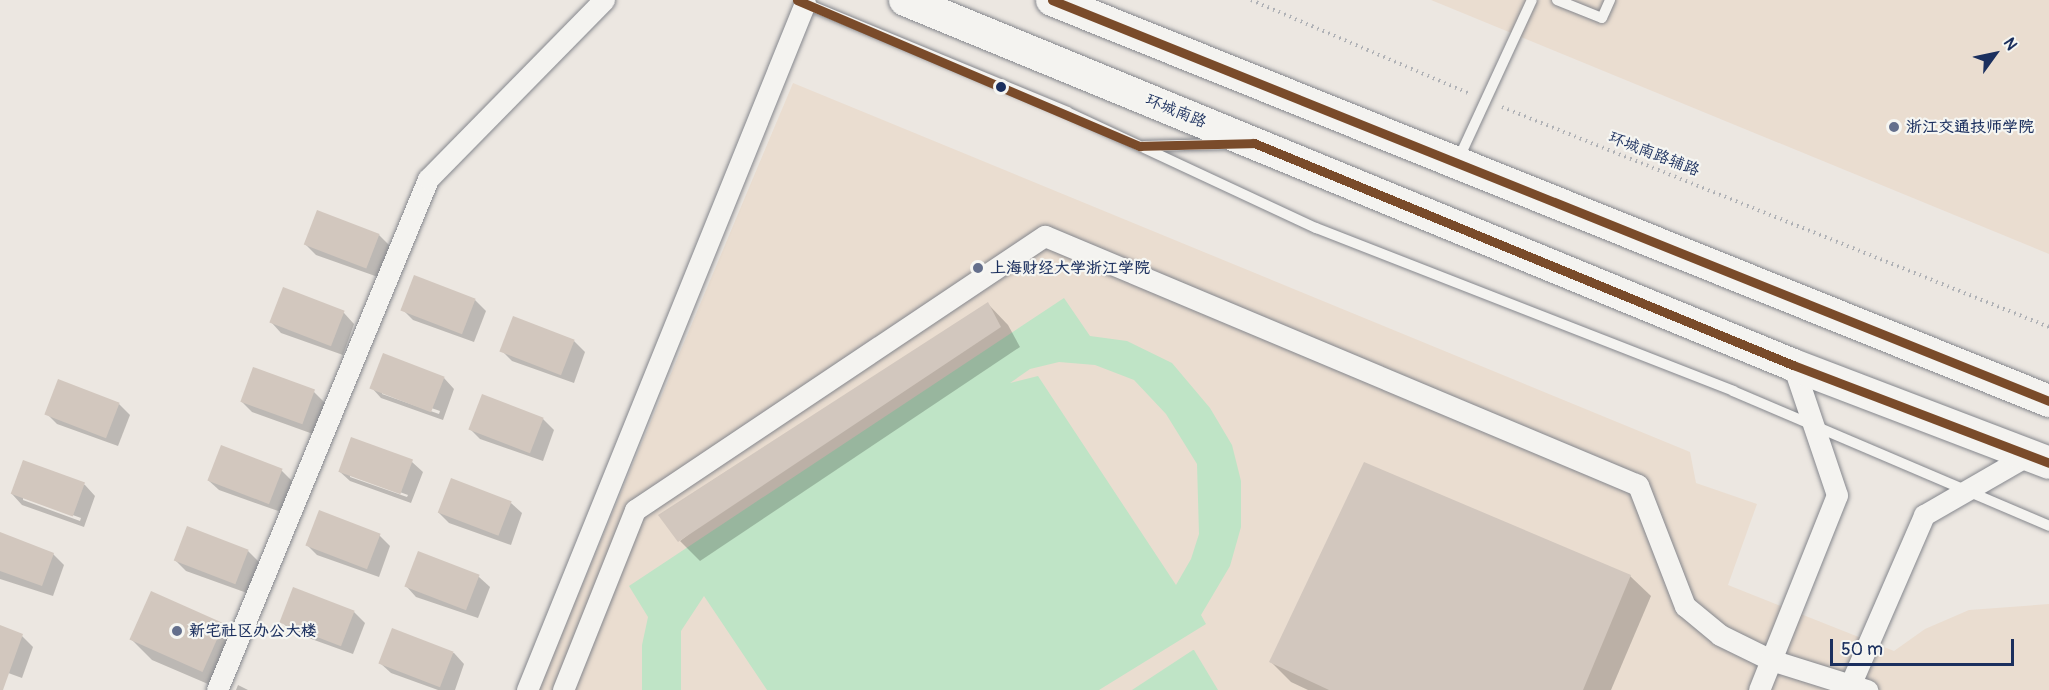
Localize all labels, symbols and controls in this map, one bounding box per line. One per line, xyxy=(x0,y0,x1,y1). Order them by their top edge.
north arrow xyxy=(1965,24,2025,84)
text: N xyxy=(1999,34,2021,54)
unlabelled marker xyxy=(995,81,1007,93)
street label: 环城南路 xyxy=(1143,90,1209,132)
place label: 浙江交通技师学院 xyxy=(1906,117,2034,137)
marker: 浙江交通技师学院 xyxy=(1887,120,1901,134)
street label: 环城南路辅路 xyxy=(1606,128,1702,180)
place label: 上海财经大学浙江学院 xyxy=(990,258,1150,278)
marker: 上海财经大学浙江学院 xyxy=(971,261,985,275)
place label: 新宅社区办公大楼 xyxy=(189,621,317,641)
marker: 新宅社区办公大楼 xyxy=(170,624,184,638)
scale bar xyxy=(1833,627,2018,665)
text: 50 m xyxy=(1841,638,1883,661)

